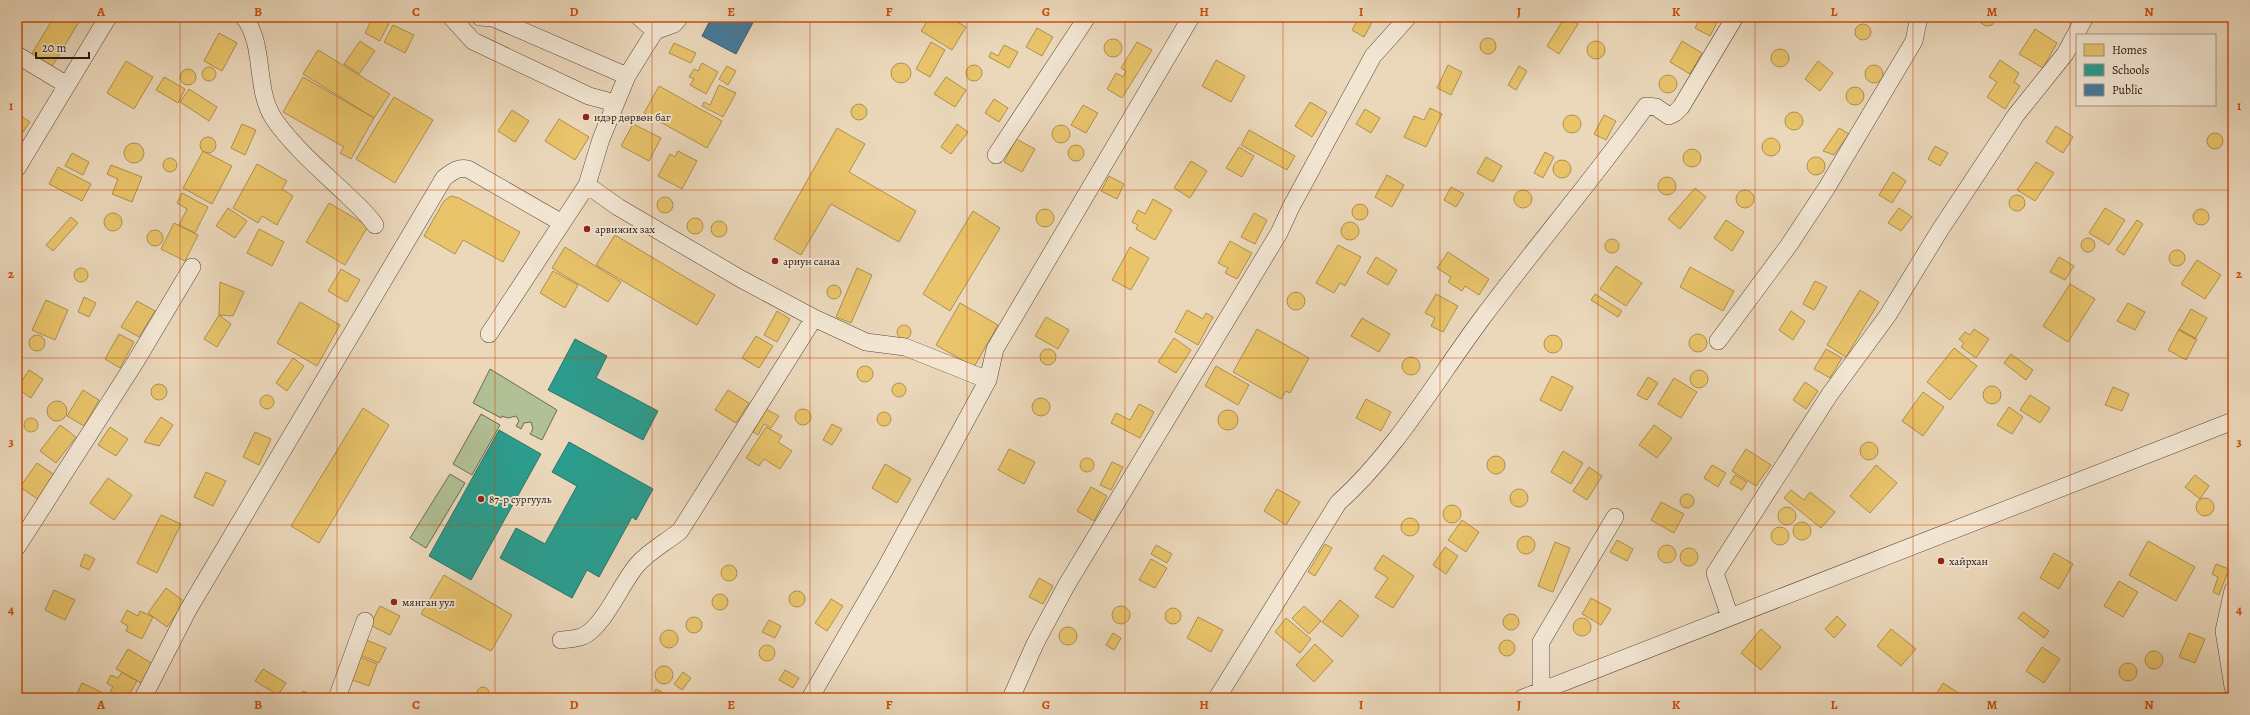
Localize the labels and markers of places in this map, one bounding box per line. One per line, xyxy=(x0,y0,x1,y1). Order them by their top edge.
place label: идэр дөрвөн баг xyxy=(594,110,671,125)
marker: идэр дөрвөн баг xyxy=(581,112,591,122)
place label: арвижих зах xyxy=(595,222,656,237)
marker: арвижих зах xyxy=(582,224,592,234)
place label: ариун санаа xyxy=(783,254,841,269)
marker: ариун санаа xyxy=(770,256,780,266)
place label: 87-р сургууль xyxy=(489,492,552,507)
marker: 87-р сургууль xyxy=(476,494,486,504)
place label: хайрхан xyxy=(1949,554,1988,569)
marker: хайрхан xyxy=(1936,556,1946,566)
place label: мянган уул xyxy=(402,595,455,610)
marker: мянган уул xyxy=(389,597,399,607)

